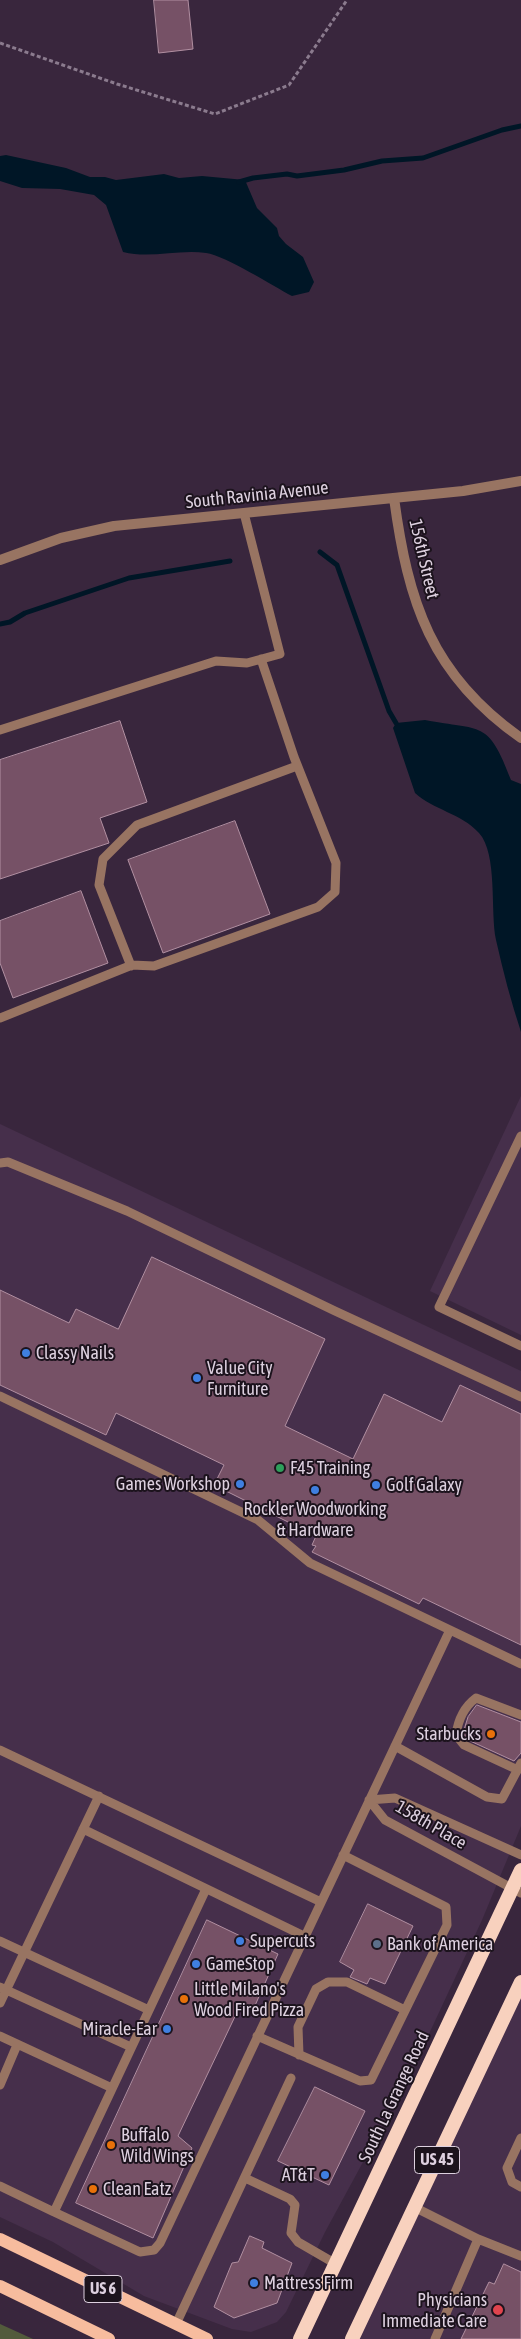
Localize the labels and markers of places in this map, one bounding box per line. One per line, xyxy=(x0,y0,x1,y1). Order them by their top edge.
place label: Classy Nails xyxy=(36,1342,114,1364)
marker: Classy Nails xyxy=(20,1347,32,1359)
place label: Value City Furniture xyxy=(207,1357,273,1400)
marker: Value City Furniture xyxy=(191,1372,203,1384)
place label: F45 Training xyxy=(290,1457,370,1479)
marker: F45 Training xyxy=(274,1462,286,1474)
place label: Games Workshop xyxy=(116,1473,230,1495)
place label: Golf Galaxy xyxy=(386,1474,462,1496)
marker: Games Workshop xyxy=(234,1478,246,1490)
marker: Golf Galaxy xyxy=(370,1479,382,1491)
marker: Rockler Woodworking & Hardware xyxy=(309,1484,321,1496)
place label: Rockler Woodworking & Hardware xyxy=(244,1498,386,1540)
place label: Starbucks xyxy=(416,1723,481,1745)
marker: Starbucks xyxy=(485,1728,497,1740)
place label: Supercuts xyxy=(250,1930,315,1952)
place label: Bank of America xyxy=(387,1933,493,1955)
marker: Supercuts xyxy=(234,1935,246,1947)
marker: Bank of America xyxy=(371,1938,383,1950)
place label: GameStop xyxy=(206,1953,275,1975)
marker: GameStop xyxy=(190,1958,202,1970)
place label: Little Milano's Wood Fired Pizza xyxy=(194,1978,304,2020)
marker: Little Milano's Wood Fired Pizza xyxy=(178,1993,190,2005)
place label: Miracle-Ear xyxy=(82,2018,157,2040)
marker: Miracle-Ear xyxy=(161,2023,173,2035)
place label: Buffalo Wild Wings xyxy=(121,2124,194,2166)
marker: Buffalo Wild Wings xyxy=(105,2139,117,2151)
place label: AT&T xyxy=(282,2164,315,2186)
marker: AT&T xyxy=(319,2169,331,2181)
place label: Clean Eatz xyxy=(103,2178,171,2200)
marker: Clean Eatz xyxy=(87,2183,99,2195)
place label: Mattress Firm xyxy=(264,2272,353,2294)
marker: Mattress Firm xyxy=(248,2277,260,2289)
place label: Physicians Immediate Care xyxy=(382,2289,487,2332)
marker: Physicians Immediate Care xyxy=(491,2303,505,2317)

